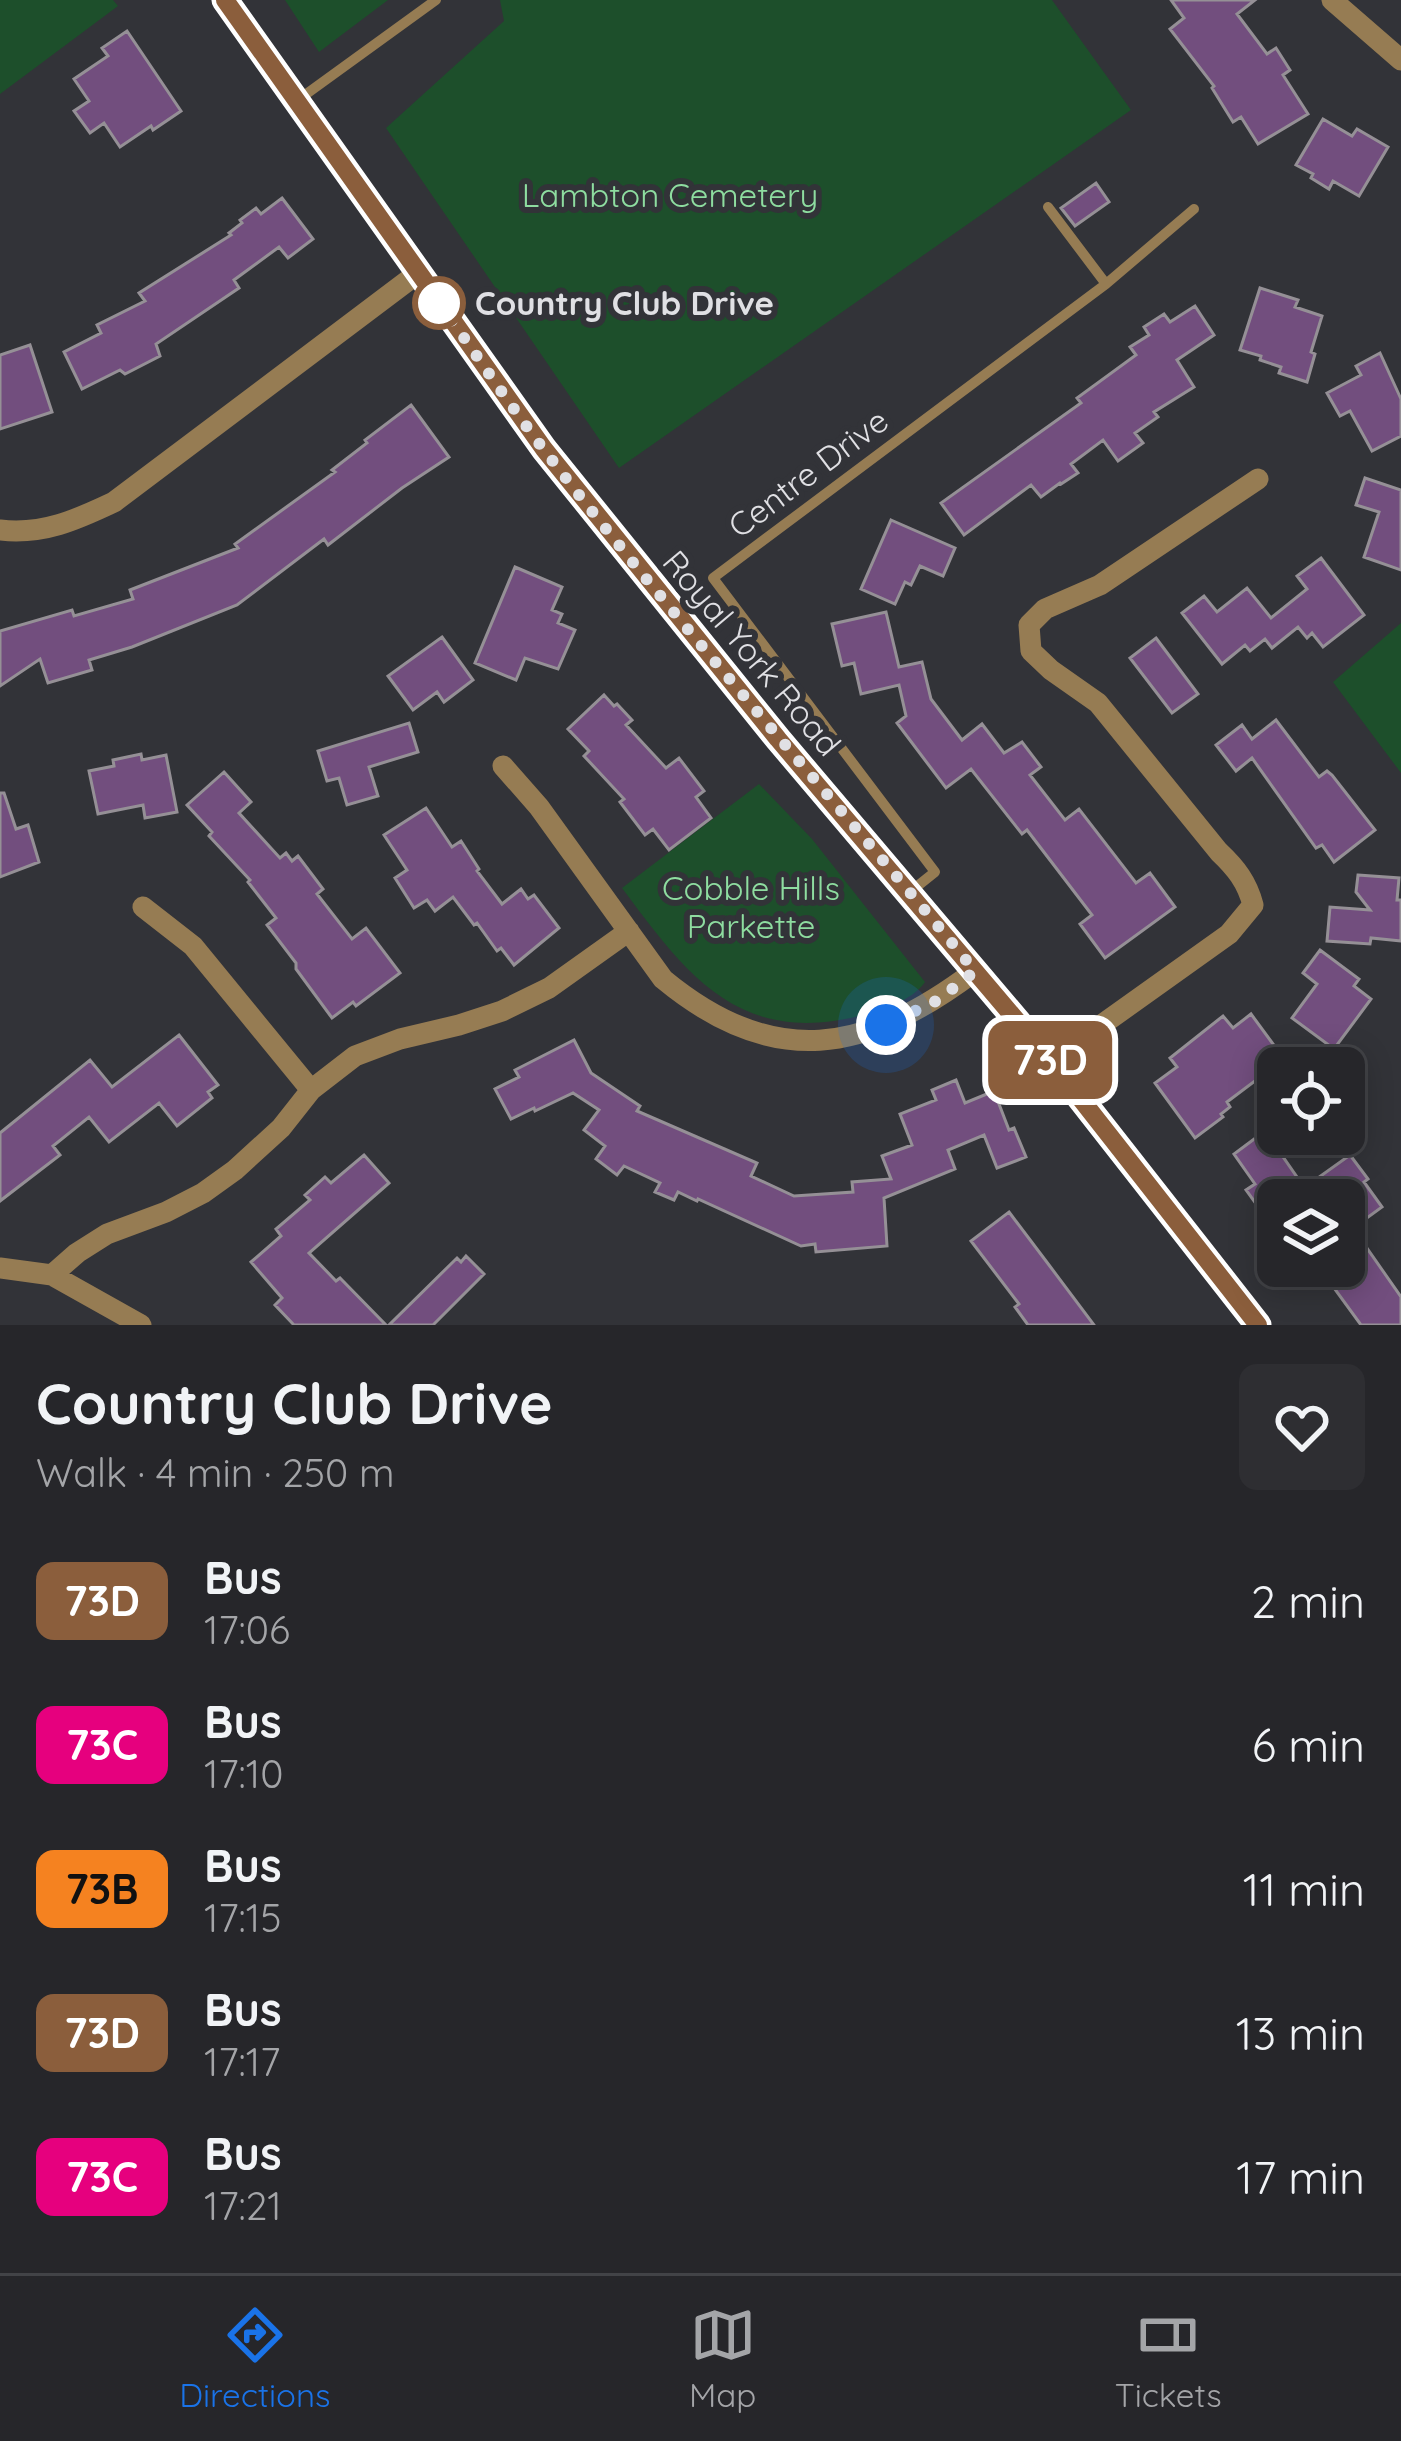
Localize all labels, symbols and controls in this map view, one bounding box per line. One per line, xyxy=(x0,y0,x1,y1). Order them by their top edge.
park label: Lambton Cemetery xyxy=(522,174,818,215)
marker: Country Club Drive xyxy=(414,278,464,328)
place label: Country Club Drive xyxy=(475,282,774,323)
street label: Centre Drive xyxy=(720,399,896,546)
street label: Royal York Road xyxy=(655,542,850,764)
park label: Cobble Hills Parkette xyxy=(662,867,840,946)
your location xyxy=(856,995,916,1055)
line badge: 73D xyxy=(981,1021,1119,1099)
text: 73D xyxy=(1012,1033,1088,1086)
map controls xyxy=(1257,1047,1365,1287)
button: locate xyxy=(1257,1047,1365,1155)
button: layers xyxy=(1257,1179,1365,1287)
button: heart xyxy=(1239,1364,1365,1490)
text: Country Club Drive xyxy=(36,1367,553,1438)
text: Walk · 4 min · 250 m xyxy=(36,1448,395,1497)
text: Bus xyxy=(204,1549,282,1605)
text: 2 min xyxy=(1251,1573,1365,1629)
text: 73D xyxy=(64,1574,140,1627)
text: 17:06 xyxy=(204,1605,290,1654)
text: Bus xyxy=(204,1693,282,1749)
text: 6 min xyxy=(1252,1717,1365,1773)
text: 73C xyxy=(66,1718,138,1771)
text: 17:10 xyxy=(204,1749,283,1798)
text: Bus xyxy=(204,1837,282,1893)
text: 11 min xyxy=(1243,1861,1365,1917)
text: 73B xyxy=(65,1862,139,1915)
text: 17:15 xyxy=(204,1893,281,1942)
text: Bus xyxy=(204,1981,282,2037)
text: 13 min xyxy=(1236,2005,1365,2061)
text: 73D xyxy=(64,2006,140,2059)
text: 17:17 xyxy=(204,2037,280,2086)
text: Bus xyxy=(204,2125,282,2181)
text: 17 min xyxy=(1236,2149,1365,2205)
text: 73C xyxy=(66,2150,138,2203)
text: 17:21 xyxy=(204,2181,282,2230)
tab: Directions xyxy=(179,2302,330,2415)
tab: Map xyxy=(689,2302,756,2415)
tab: Tickets xyxy=(1115,2302,1222,2415)

